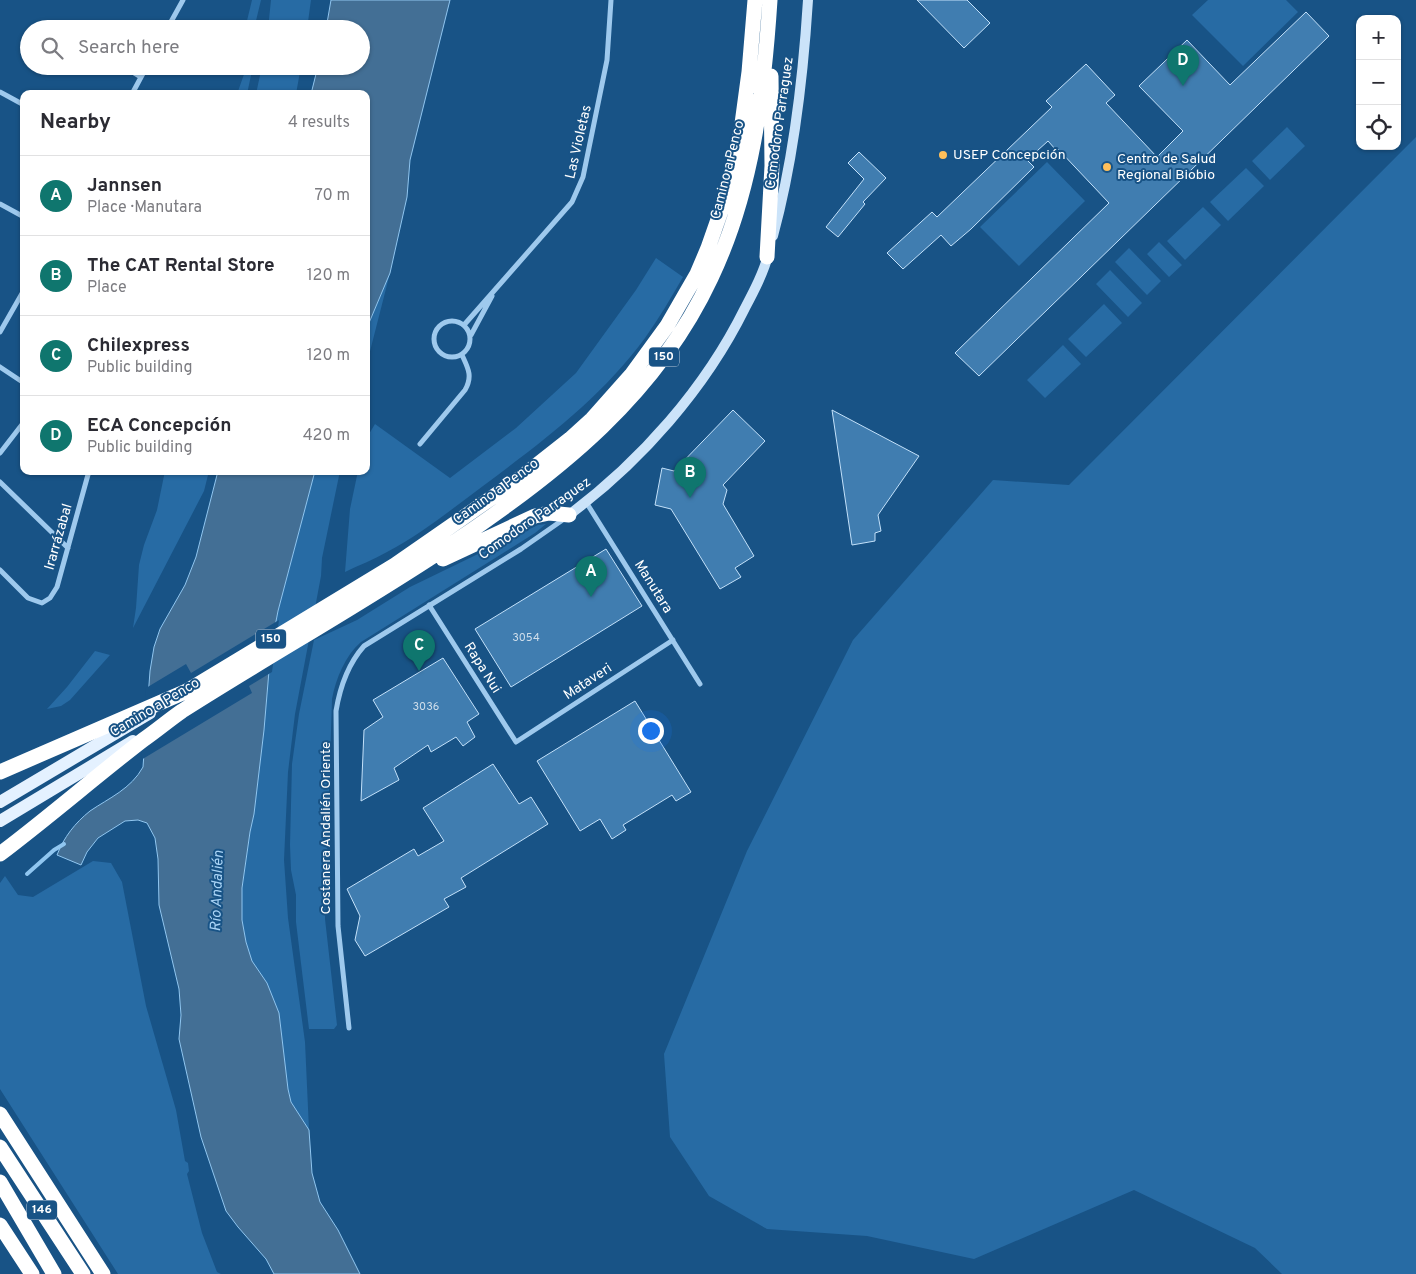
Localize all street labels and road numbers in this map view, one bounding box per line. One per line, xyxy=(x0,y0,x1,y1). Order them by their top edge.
street label: Comodoro Parraguez xyxy=(762,56,798,190)
street label: Las Violetas xyxy=(562,103,596,181)
street label: Camino a Penco xyxy=(707,119,749,221)
road number: 150 xyxy=(649,348,679,367)
street label: Camino a Penco xyxy=(450,455,542,529)
street label: Comodoro Parraguez xyxy=(476,474,594,564)
street label: Irarrázabal xyxy=(41,502,77,572)
street label: Manutara xyxy=(630,557,676,617)
road number: 150 xyxy=(256,630,286,648)
street label: Rapa Nui xyxy=(460,639,504,697)
street label: Mataveri xyxy=(561,660,615,704)
street label: Camino a Penco xyxy=(107,675,203,741)
street label: Costanera Andalién Oriente xyxy=(318,742,335,914)
road number: 146 xyxy=(27,1200,57,1220)

